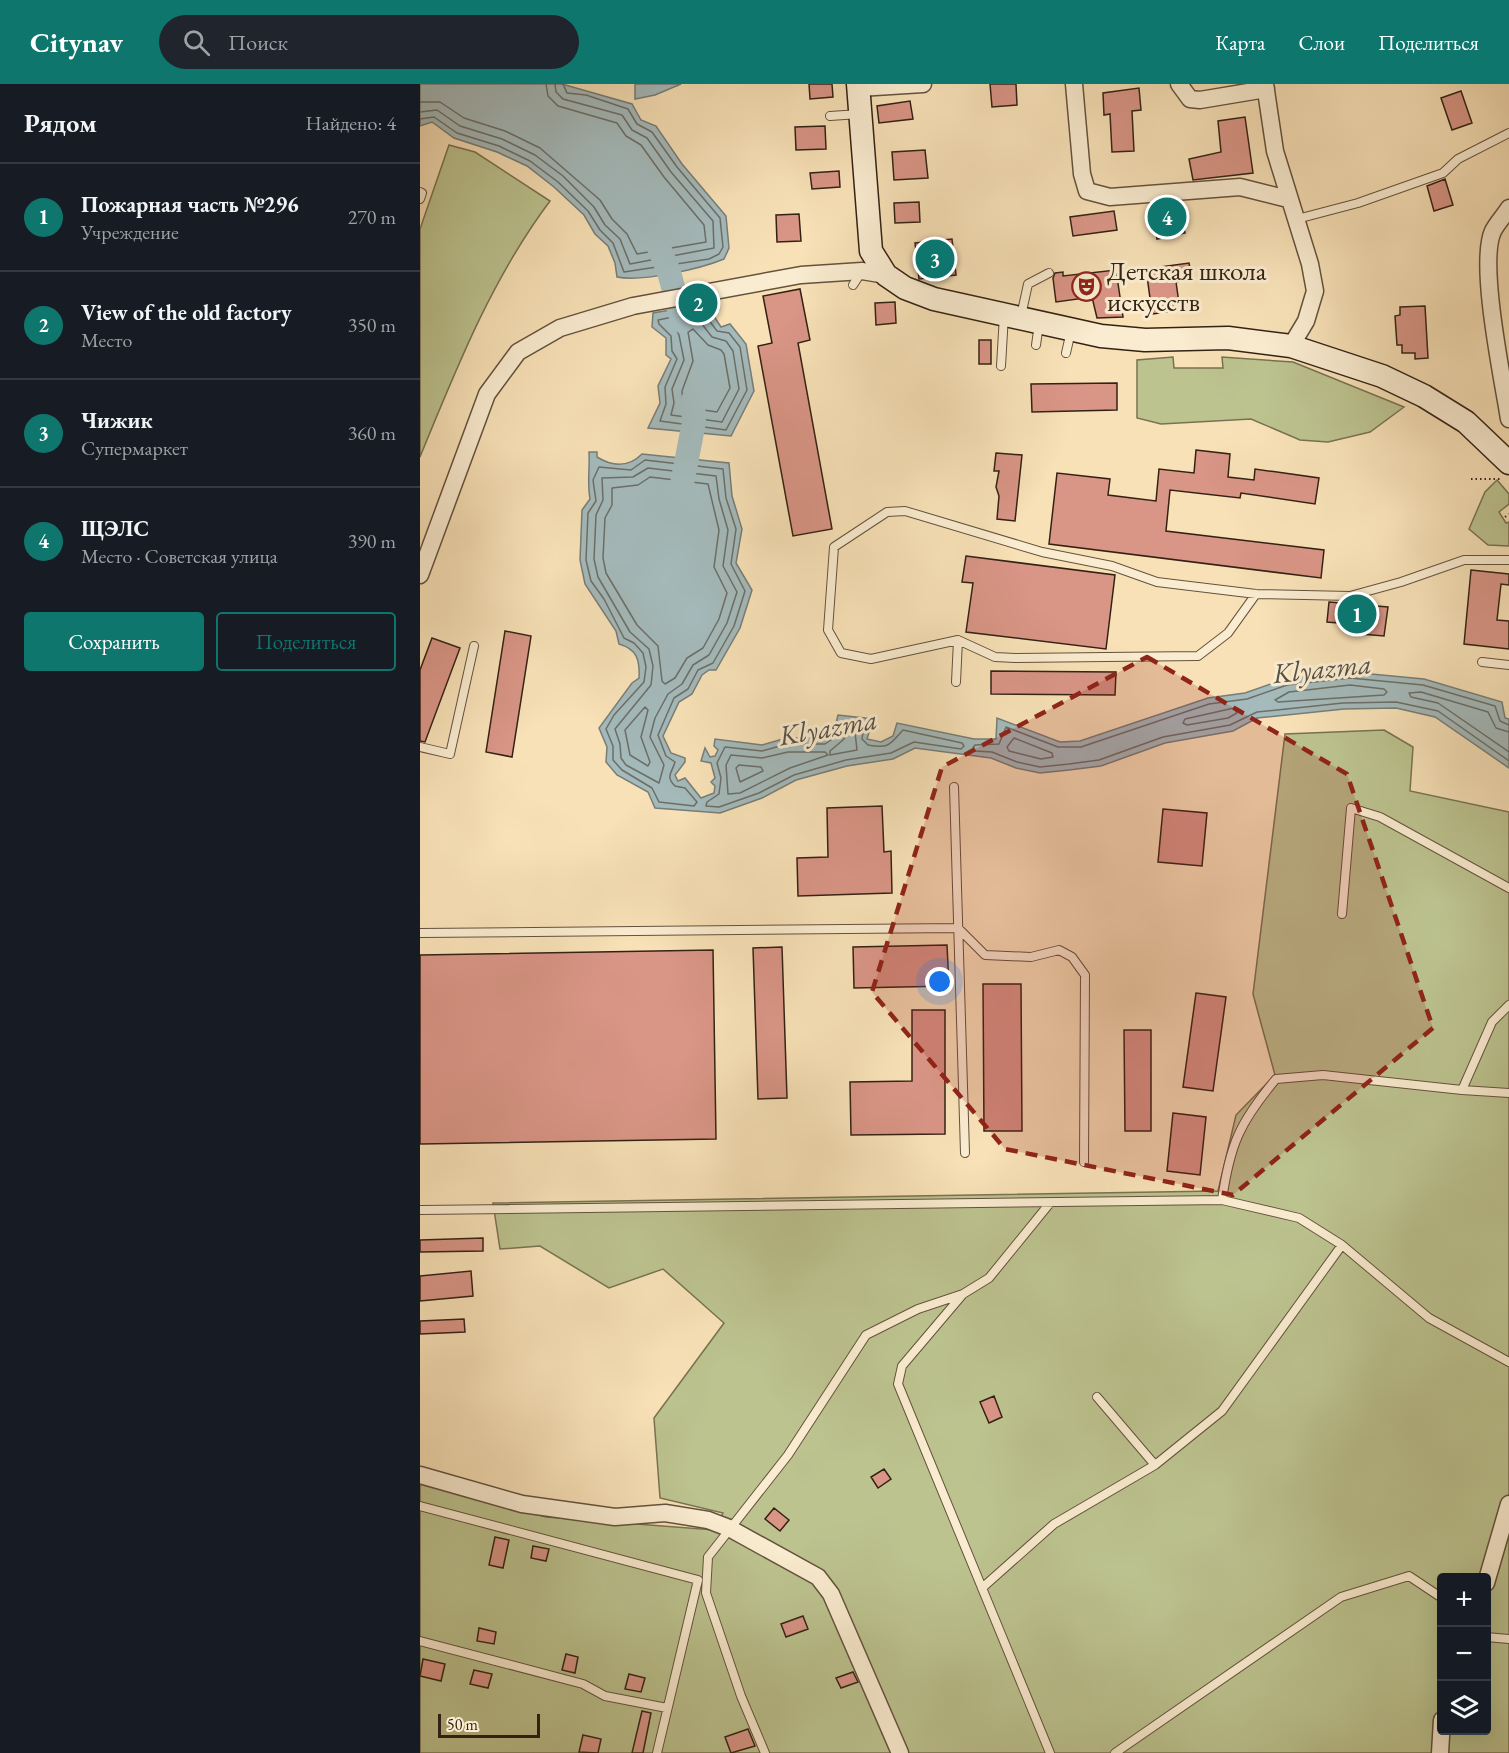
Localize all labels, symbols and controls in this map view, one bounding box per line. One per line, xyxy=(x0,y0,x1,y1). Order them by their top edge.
search box xyxy=(159,15,579,69)
text: Citynav xyxy=(30,24,123,60)
icon: search xyxy=(180,26,213,59)
text: Поиск xyxy=(228,28,288,57)
text: Карта xyxy=(1215,29,1265,56)
text: Слои xyxy=(1298,29,1345,56)
text: Поделиться xyxy=(1378,29,1479,56)
text: Рядом xyxy=(24,106,97,140)
text: Найдено: 4 xyxy=(305,110,396,136)
text: Пожарная часть №296 xyxy=(81,190,299,219)
pin: 4 xyxy=(1148,194,1186,240)
text: 1 xyxy=(38,204,49,230)
text: 270 m xyxy=(348,204,396,230)
text: Учреждение xyxy=(81,219,179,245)
pin: 3 xyxy=(916,236,954,282)
place label: Детская школа искусств xyxy=(1107,253,1267,319)
theatre icon: Детская школа искусств xyxy=(1070,270,1102,302)
pin: 2 xyxy=(678,280,718,326)
text: View of the old factory xyxy=(81,298,291,327)
text: 2 xyxy=(38,312,49,338)
text: 350 m xyxy=(348,312,396,338)
text: Место xyxy=(81,327,132,353)
text: Чижик xyxy=(81,406,153,435)
text: 3 xyxy=(38,420,49,446)
text: 360 m xyxy=(348,420,396,446)
text: Супермаркет xyxy=(81,435,188,461)
text: ЩЭЛС xyxy=(81,514,149,543)
text: 4 xyxy=(38,528,49,554)
text: 390 m xyxy=(348,528,396,554)
text: Место · Советская улица xyxy=(81,543,278,569)
pin: 1 xyxy=(1338,592,1376,636)
button: Сохранить xyxy=(24,612,204,671)
button: Поделиться xyxy=(216,612,396,671)
water label: Klyazma xyxy=(1270,645,1373,691)
water label: Klyazma xyxy=(775,701,880,754)
your location xyxy=(925,967,954,996)
map controls xyxy=(1437,1573,1491,1735)
button: + xyxy=(1437,1573,1491,1627)
button: − xyxy=(1437,1627,1491,1681)
button: layers xyxy=(1437,1681,1491,1735)
scale bar xyxy=(438,1711,540,1738)
text: 50 m xyxy=(447,1714,478,1735)

